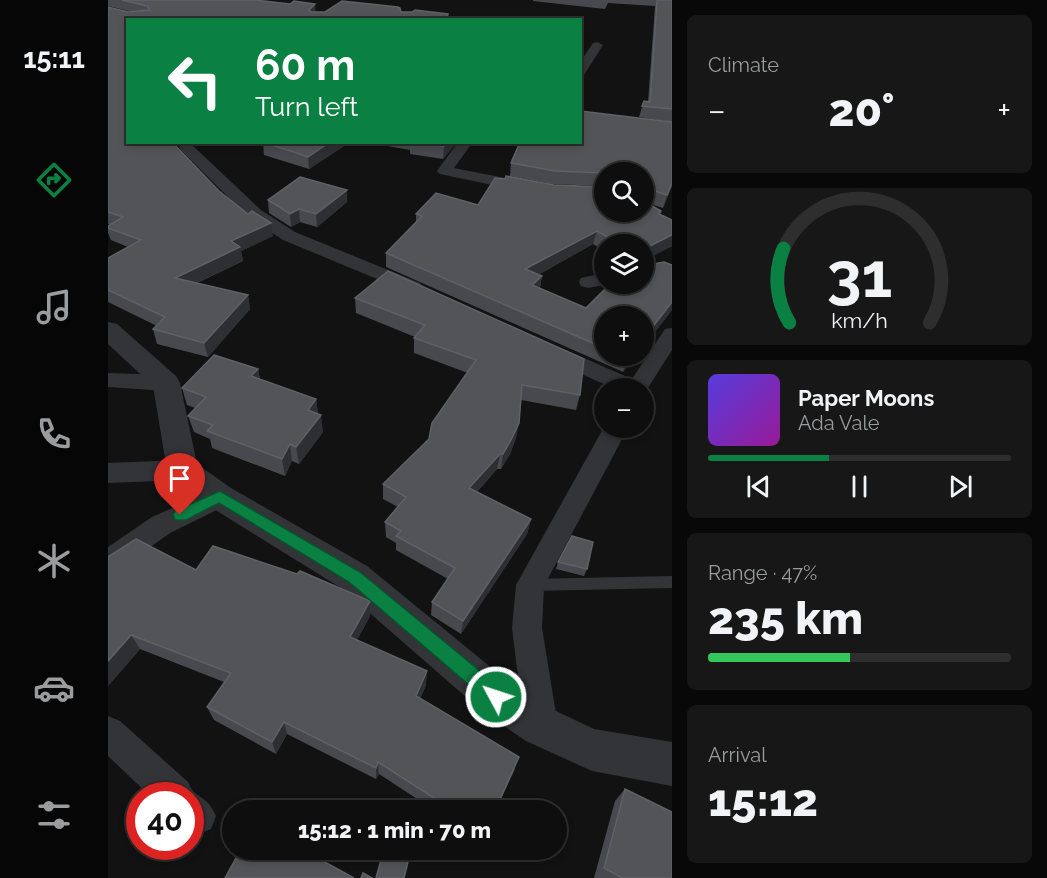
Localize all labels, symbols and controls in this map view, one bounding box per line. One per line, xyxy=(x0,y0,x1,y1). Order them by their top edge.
text: 60 m xyxy=(255,41,355,90)
icon: left xyxy=(156,42,234,120)
text: 15:11 xyxy=(23,43,85,74)
text: Climate xyxy=(708,53,779,77)
text: 20° xyxy=(828,84,895,137)
text: Turn left xyxy=(255,91,358,122)
text: − xyxy=(708,91,726,130)
text: + xyxy=(997,91,1011,130)
icon: directions xyxy=(33,159,75,201)
map controls xyxy=(594,162,654,438)
button: search xyxy=(594,162,654,222)
button: layers xyxy=(594,234,654,294)
text: 31 xyxy=(827,239,892,313)
icon: music xyxy=(33,286,75,328)
button: + xyxy=(594,306,654,366)
text: km/h xyxy=(831,309,888,334)
button: − xyxy=(594,378,654,438)
text: Paper Moons xyxy=(798,385,934,411)
text: Ada Vale xyxy=(798,411,880,435)
icon: phone xyxy=(33,413,75,455)
pin xyxy=(154,453,205,515)
icon: arrive xyxy=(163,462,196,495)
icon: previous xyxy=(742,470,775,503)
icon: pause xyxy=(843,470,876,503)
icon: next xyxy=(944,470,977,503)
icon: climate xyxy=(33,540,75,582)
text: Range · 47% xyxy=(708,561,817,585)
text: 235 km xyxy=(708,592,863,645)
position arrow xyxy=(464,665,528,729)
icon: car xyxy=(33,667,75,709)
text: Arrival xyxy=(708,743,767,767)
text: 15:12 xyxy=(708,774,818,827)
speed limit sign: 40 xyxy=(126,782,204,860)
icon: filters xyxy=(33,794,75,836)
text: 15:12 · 1 min · 70 m xyxy=(298,817,491,843)

